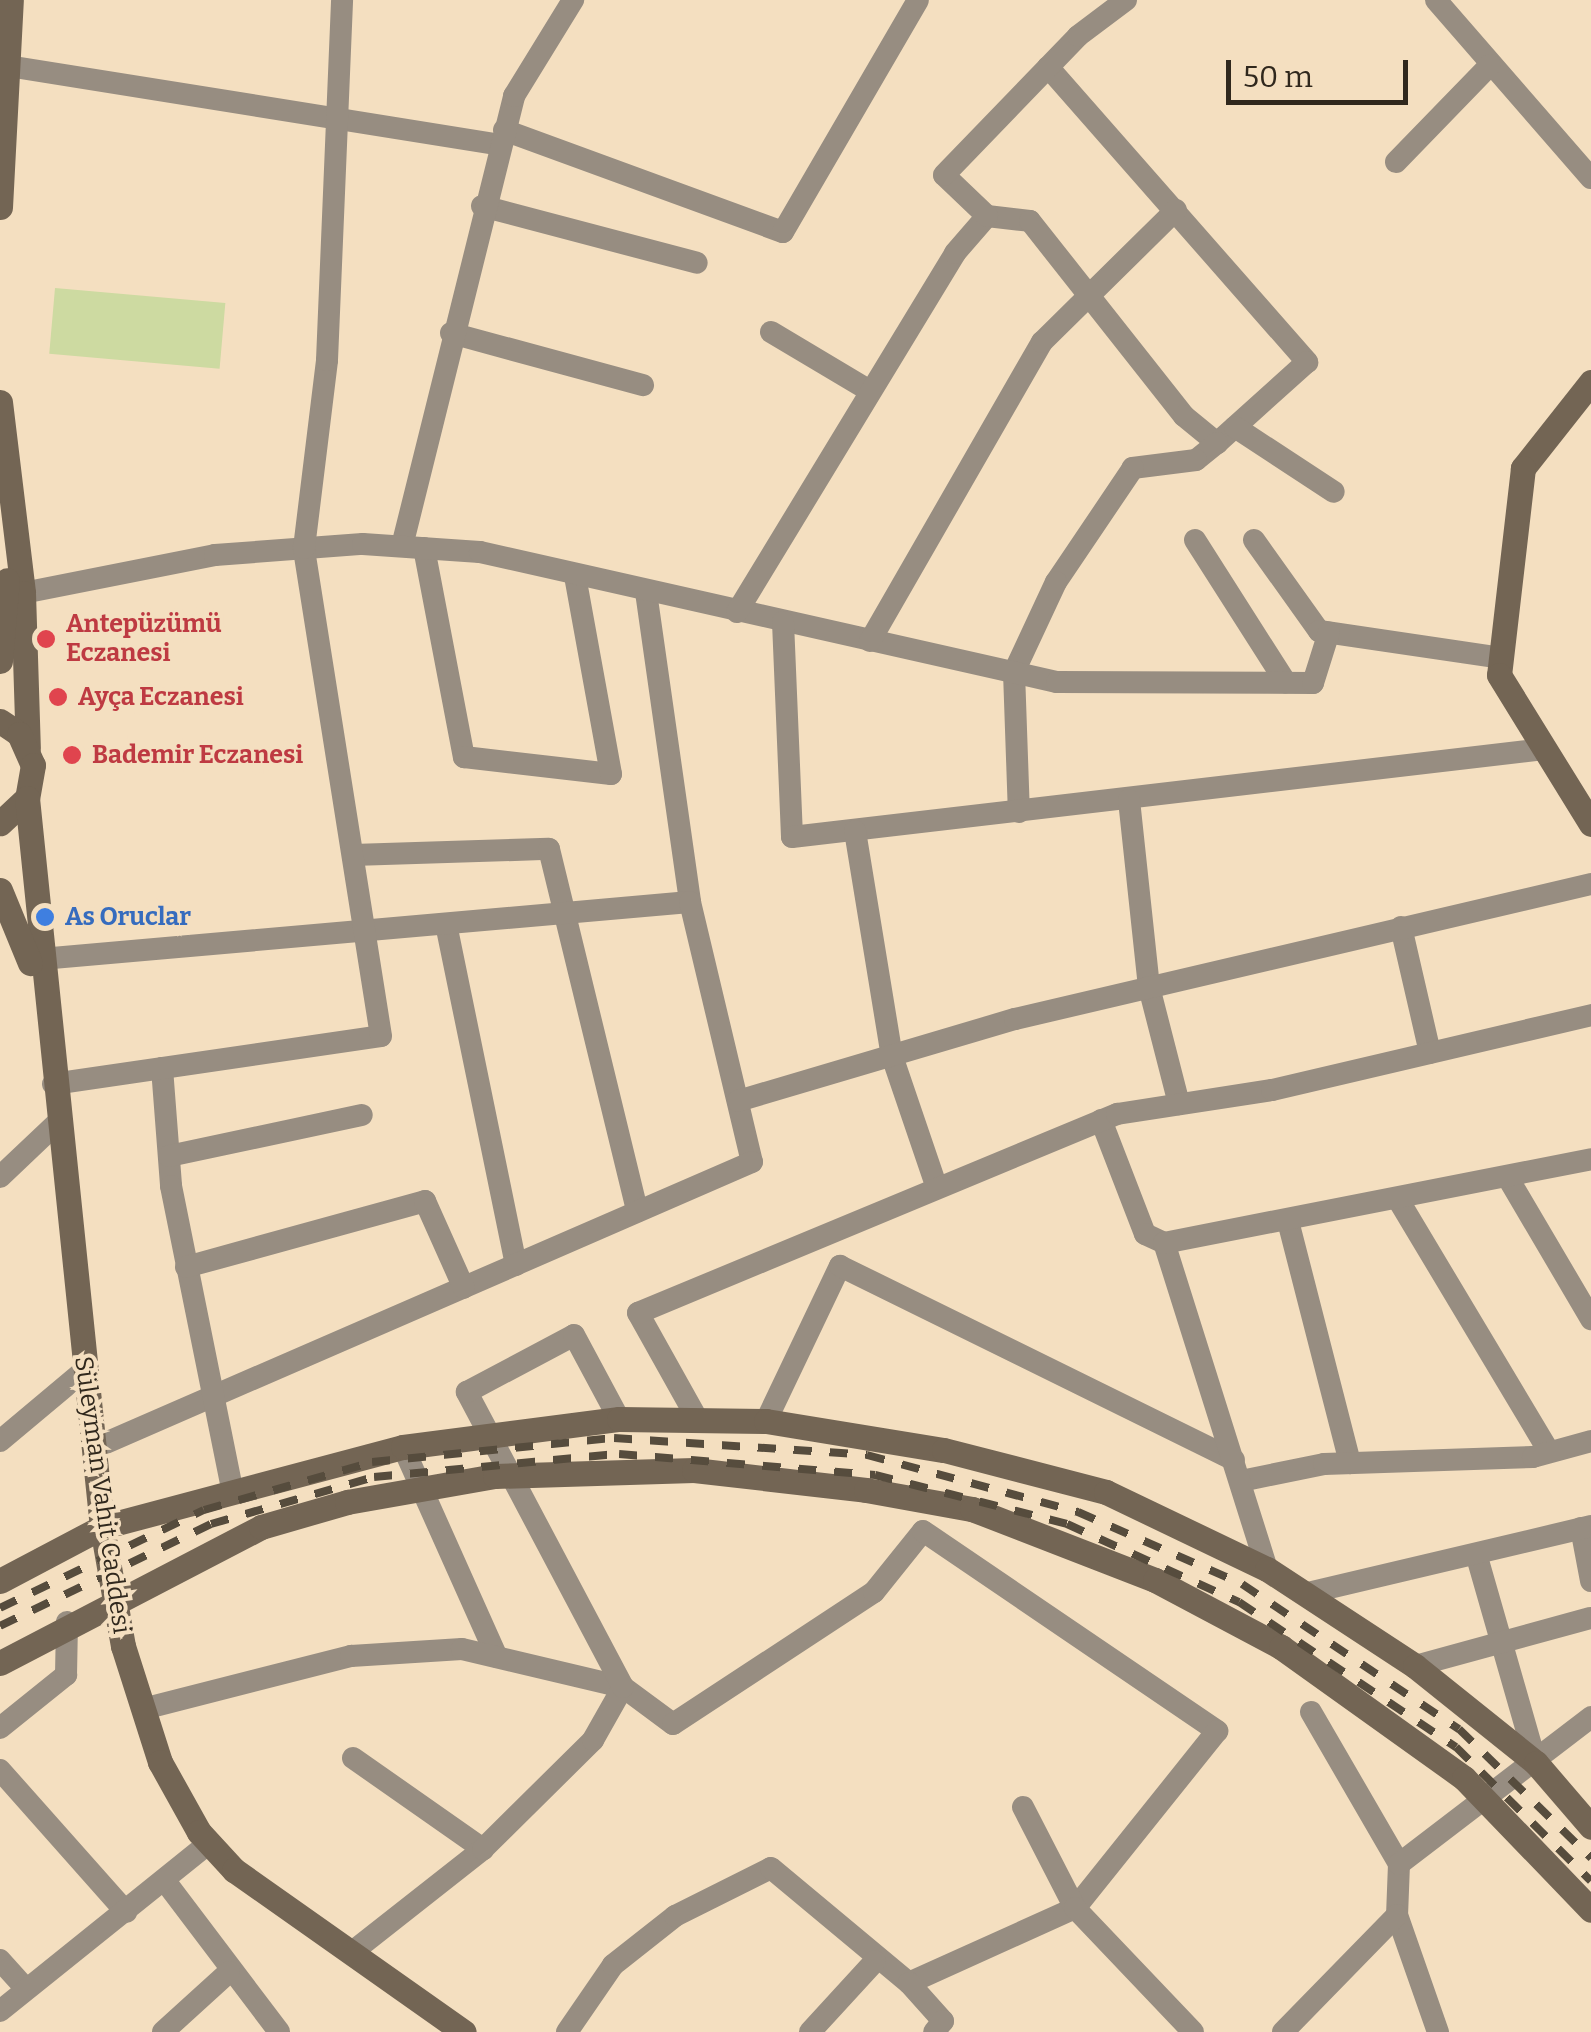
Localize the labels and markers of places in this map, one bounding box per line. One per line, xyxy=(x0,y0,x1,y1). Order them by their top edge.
place label: Antepüzümü Eczanesi xyxy=(66,610,222,669)
marker: Antepüzümü Eczanesi xyxy=(35,628,57,650)
place label: Ayça Eczanesi xyxy=(78,682,244,712)
marker: Ayça Eczanesi xyxy=(47,686,69,708)
place label: Bademir Eczanesi xyxy=(92,740,303,770)
marker: Bademir Eczanesi xyxy=(61,744,83,766)
place label: As Oruclar xyxy=(65,902,191,932)
marker: As Oruclar xyxy=(34,906,56,928)

